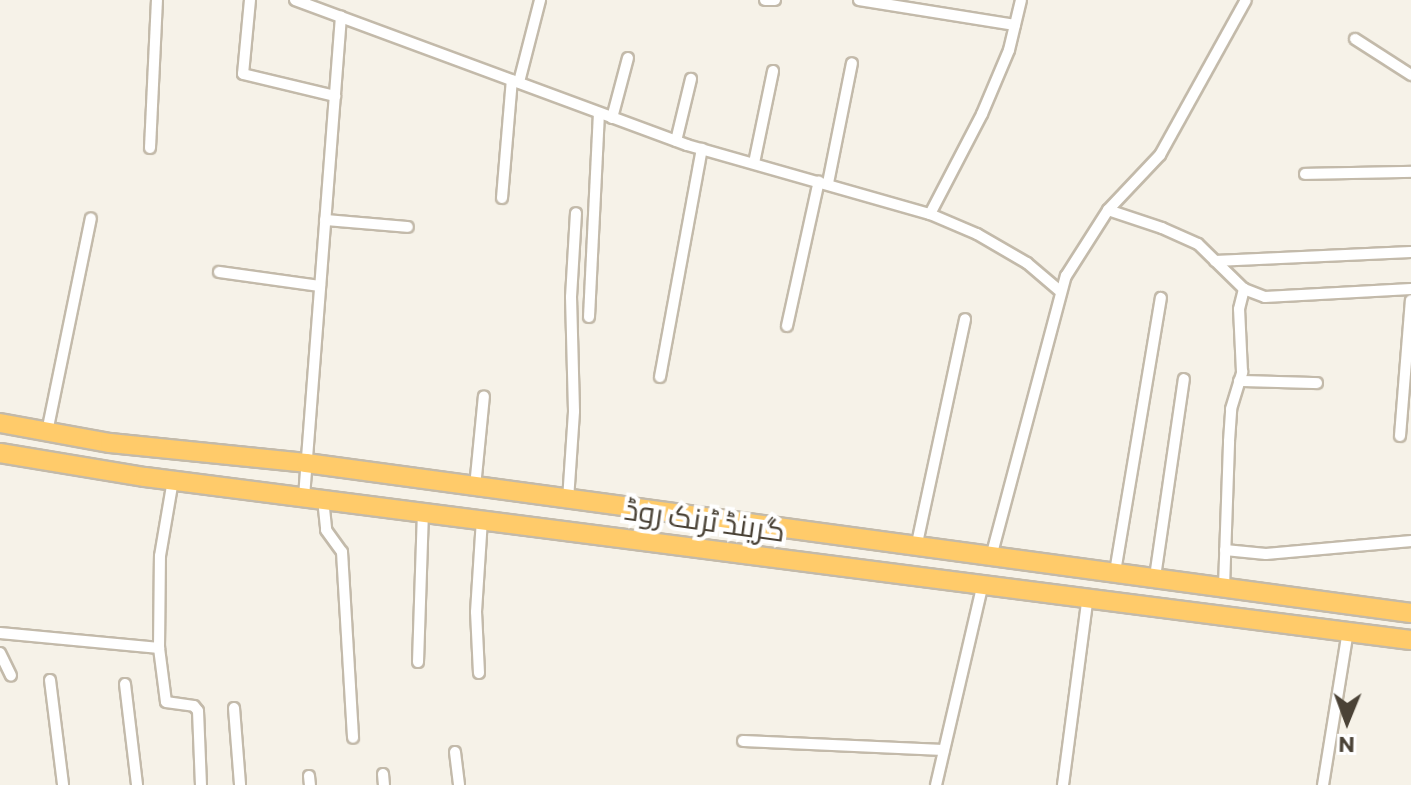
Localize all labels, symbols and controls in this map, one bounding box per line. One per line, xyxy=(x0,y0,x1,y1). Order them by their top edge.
street label: گرینڈ ٹرنک روڈ xyxy=(622,490,788,548)
north arrow xyxy=(1307,681,1387,761)
text: N xyxy=(1338,732,1355,759)

